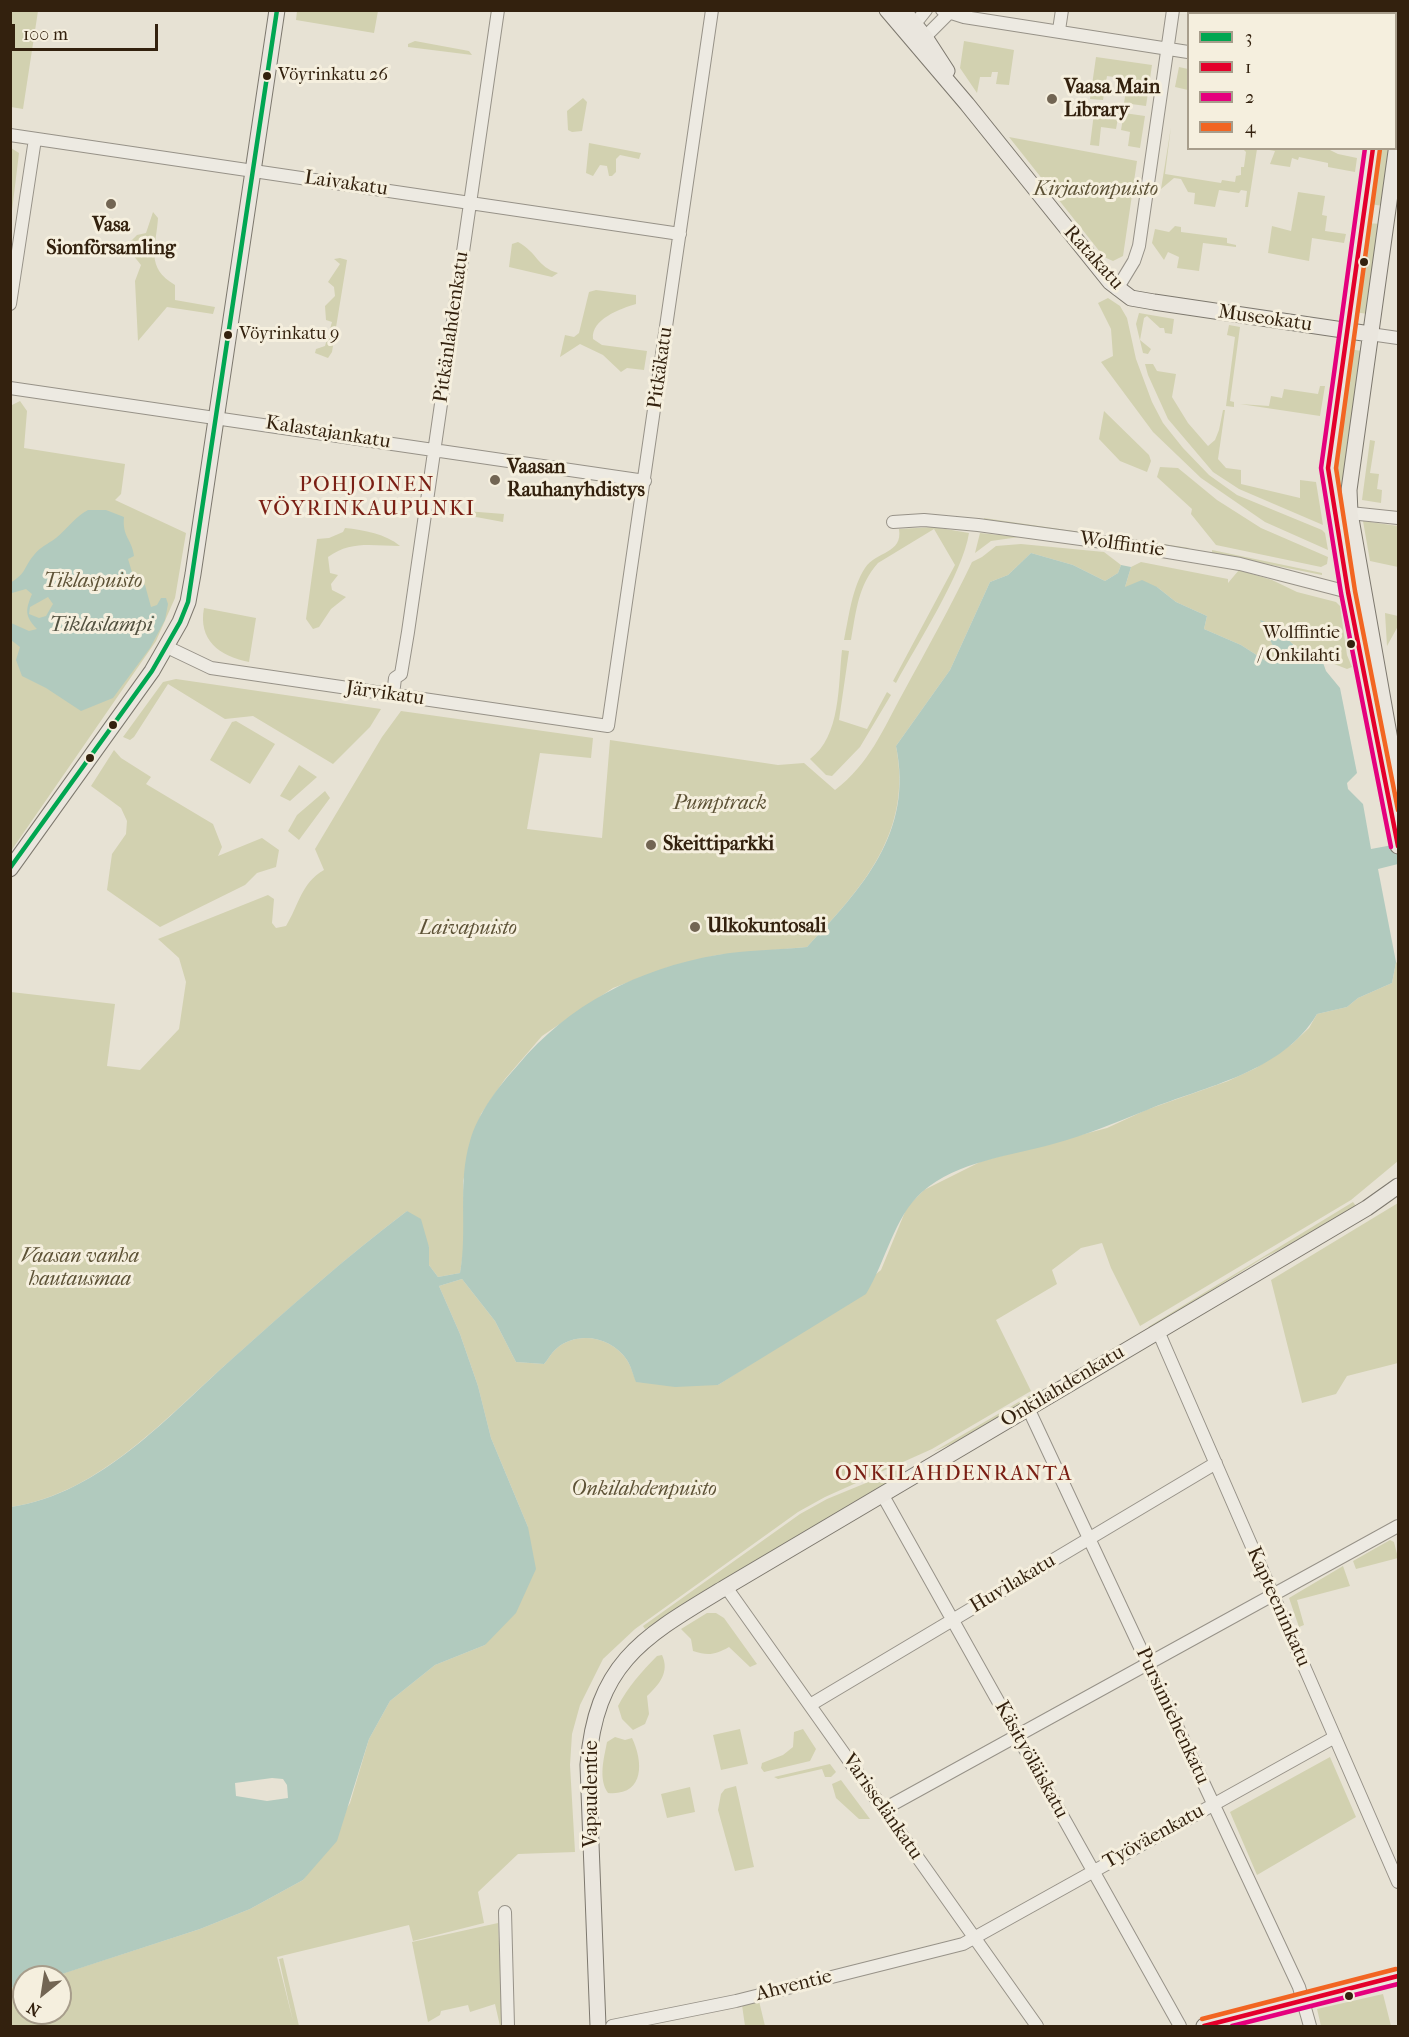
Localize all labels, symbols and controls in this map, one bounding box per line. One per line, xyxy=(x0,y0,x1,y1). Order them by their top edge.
scale bar xyxy=(15,12,160,50)
legend xyxy=(1187,12,1397,150)
text: 100 m xyxy=(23,24,68,45)
text: 3 xyxy=(1245,27,1252,48)
text: 1 xyxy=(1245,57,1251,78)
place label: Vöyrinkatu 26 xyxy=(278,65,388,87)
marker: Vöyrinkatu 26 xyxy=(261,70,273,82)
place label: Vaasa Main Library xyxy=(1064,76,1160,123)
text: 2 xyxy=(1245,87,1254,108)
marker: Vaasa Main Library xyxy=(1045,92,1059,106)
text: 4 xyxy=(1245,117,1256,138)
street label: Laivakatu xyxy=(303,166,389,202)
park label: Kirjastonpuisto xyxy=(1034,178,1158,202)
marker: Vasa Sionförsamling xyxy=(104,197,118,211)
place label: Vasa Sionförsamling xyxy=(46,214,176,261)
street label: Ratakatu xyxy=(1058,221,1128,295)
street label: Pitkänlahdenkatu xyxy=(430,250,474,404)
unlabelled marker xyxy=(1358,256,1370,268)
street label: Museokatu xyxy=(1216,301,1314,337)
place label: Vöyrinkatu 9 xyxy=(239,324,339,346)
street label: Pitkäkatu xyxy=(643,326,679,410)
marker: Vöyrinkatu 9 xyxy=(222,329,234,341)
street label: Kalastajankatu xyxy=(264,411,392,455)
place label: Vaasan Rauhanyhdistys xyxy=(507,456,645,503)
district label: POHJOINEN VÖYRINKAUPUNKI xyxy=(258,473,476,523)
marker: Vaasan Rauhanyhdistys xyxy=(488,473,502,487)
street label: Wolffintie xyxy=(1078,527,1166,563)
park label: Tiklaspuisto xyxy=(43,570,143,594)
water label: Tiklaslampi xyxy=(49,613,153,639)
place label: Wolffintie / Onkilahti xyxy=(1257,623,1340,666)
marker: Wolffintie / Onkilahti xyxy=(1345,638,1357,650)
street label: Järvikatu xyxy=(344,677,426,711)
unlabelled marker xyxy=(107,719,119,731)
unlabelled marker xyxy=(84,752,96,764)
park label: Pumptrack xyxy=(673,792,767,816)
place label: Skeittiparkki xyxy=(663,833,774,857)
marker: Skeittiparkki xyxy=(644,838,658,852)
place label: Ulkokuntosali xyxy=(707,915,827,939)
park label: Laivapuisto xyxy=(419,917,517,941)
marker: Ulkokuntosali xyxy=(688,920,702,934)
park label: Vaasan vanha hautausmaa xyxy=(21,1245,139,1292)
street label: Onkilahdenkatu xyxy=(997,1341,1129,1433)
district label: ONKILAHDENRANTA xyxy=(835,1462,1073,1488)
park label: Onkilahdenpuisto xyxy=(571,1478,717,1502)
street label: Kapteeninkatu xyxy=(1241,1543,1315,1671)
street label: Huvilakatu xyxy=(966,1549,1060,1619)
street label: Pursimiehenkatu xyxy=(1130,1644,1214,1788)
street label: Käsityöläiskatu xyxy=(989,1697,1073,1823)
street label: Vapaudentie xyxy=(580,1740,604,1848)
street label: Varisselänkatu xyxy=(837,1749,927,1865)
street label: Työväenkatu xyxy=(1099,1799,1209,1875)
north arrow xyxy=(12,1965,72,2025)
street label: Ahventie xyxy=(753,1965,835,2007)
unlabelled marker xyxy=(1343,1990,1355,2002)
text: N xyxy=(24,1998,44,2021)

